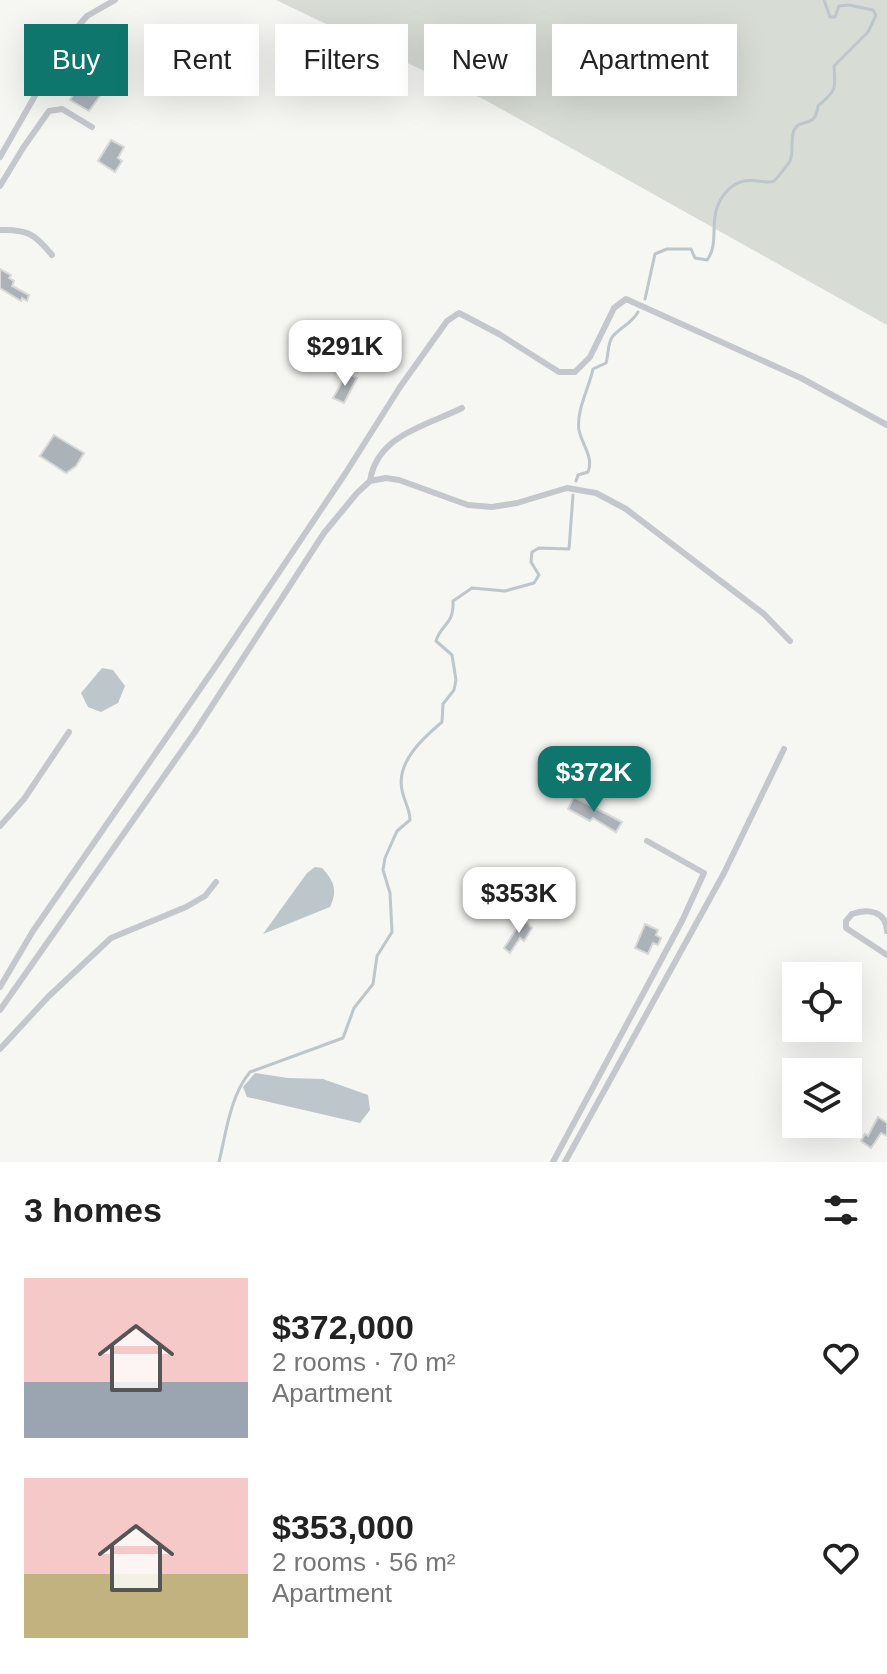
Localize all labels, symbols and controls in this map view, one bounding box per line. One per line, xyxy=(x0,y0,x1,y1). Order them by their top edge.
chip: Buy xyxy=(24,24,128,96)
chip: Rent xyxy=(144,24,259,96)
chip: Filters xyxy=(275,24,408,96)
chip: New xyxy=(424,24,536,96)
chip: Apartment xyxy=(552,24,737,96)
pin: $291K xyxy=(289,320,401,388)
text: $291K xyxy=(307,331,383,361)
pin: $372K xyxy=(538,746,650,814)
text: $372K xyxy=(556,757,632,787)
pin: $353K xyxy=(463,867,575,935)
text: $353K xyxy=(481,878,557,908)
map controls xyxy=(782,962,862,1138)
button: locate xyxy=(782,962,862,1042)
button: layers xyxy=(782,1058,862,1138)
icon: filters xyxy=(819,1188,863,1232)
text: 3 homes xyxy=(24,1191,162,1229)
text: $372,000 xyxy=(272,1308,414,1346)
icon: home xyxy=(88,1310,184,1406)
icon: heart xyxy=(819,1336,863,1380)
text: 2 rooms · 70 m² xyxy=(272,1347,456,1377)
text: Apartment xyxy=(272,1378,392,1408)
text: $353,000 xyxy=(272,1508,414,1546)
icon: home xyxy=(88,1510,184,1606)
icon: heart xyxy=(819,1536,863,1580)
text: 2 rooms · 56 m² xyxy=(272,1547,456,1577)
text: Apartment xyxy=(272,1578,392,1608)

